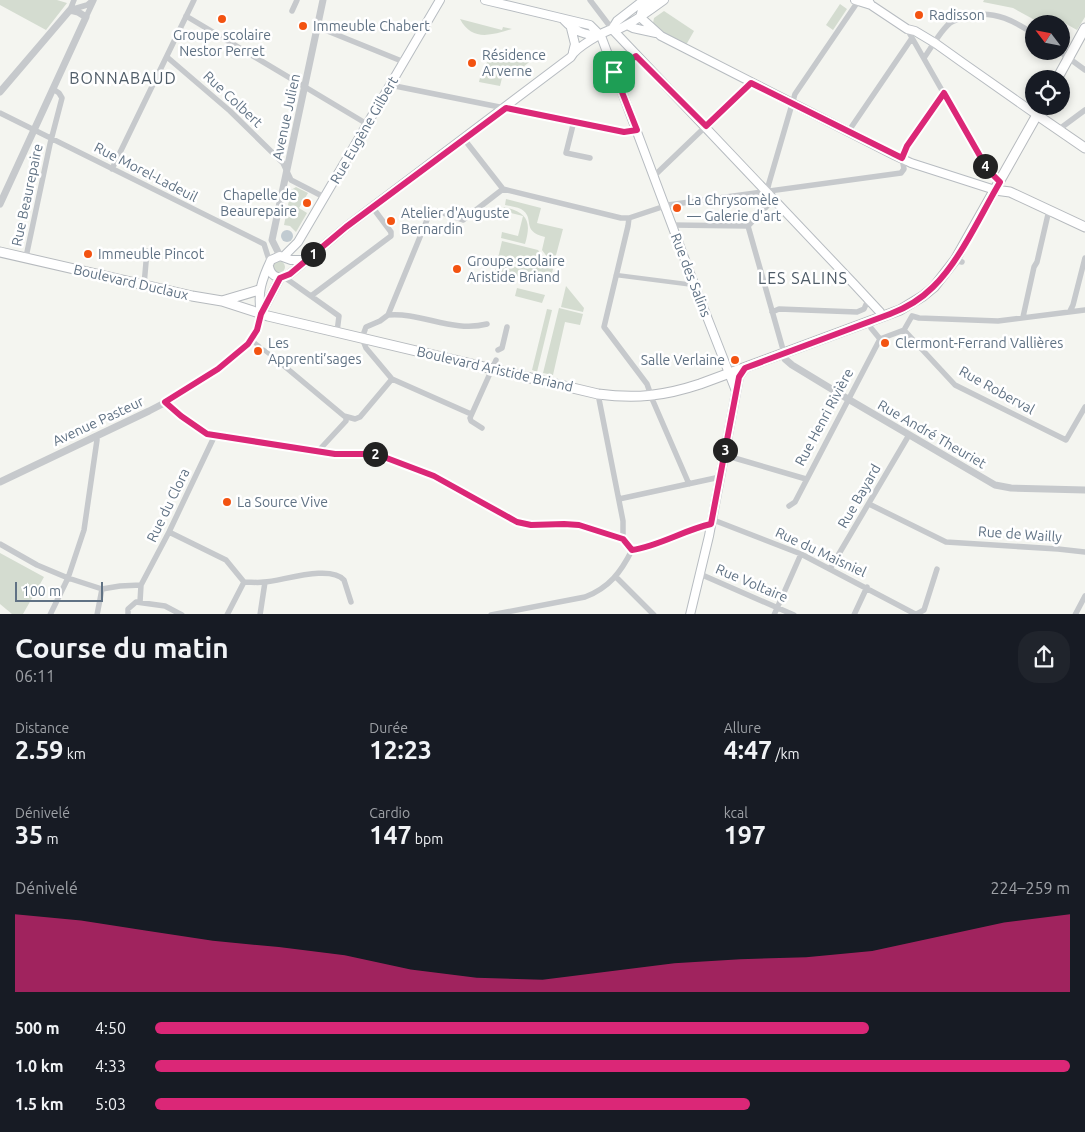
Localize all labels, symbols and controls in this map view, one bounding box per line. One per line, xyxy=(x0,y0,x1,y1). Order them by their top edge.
place label: Radisson xyxy=(929,7,985,23)
marker: Radisson xyxy=(913,9,925,21)
marker: Groupe scolaire Nestor Perret xyxy=(216,13,228,25)
north arrow xyxy=(1025,15,1070,60)
map controls xyxy=(1025,15,1070,115)
place label: Immeuble Chabert xyxy=(313,18,430,34)
marker: Immeuble Chabert xyxy=(297,20,309,32)
place label: Groupe scolaire Nestor Perret xyxy=(173,27,271,59)
place label: Résidence Arverne xyxy=(482,47,546,79)
pin xyxy=(593,51,635,93)
marker: Résidence Arverne xyxy=(466,57,478,69)
icon: arrive xyxy=(600,58,628,86)
street label: Rue Colbert xyxy=(200,68,266,131)
district label: BONNABAUD xyxy=(69,69,177,87)
button: locate xyxy=(1025,70,1070,115)
street label: Avenue Julien xyxy=(269,72,303,162)
street label: Rue Eugène Gilbert xyxy=(327,73,401,186)
street label: Rue Morel-Ladeuil xyxy=(92,139,201,205)
street label: Rue Beaurepaire xyxy=(8,142,46,248)
pin: 4 xyxy=(972,154,998,178)
text: 4 xyxy=(982,158,989,174)
place label: Chapelle de Beaurepaire xyxy=(220,187,297,219)
place label: La Chrysomèle — Galerie d'art xyxy=(686,192,782,224)
marker: Chapelle de Beaurepaire xyxy=(301,197,313,209)
marker: La Chrysomèle — Galerie d'art xyxy=(671,202,683,214)
place label: Atelier d'Auguste Bernardin xyxy=(401,205,510,237)
marker: Atelier d'Auguste Bernardin xyxy=(385,215,397,227)
street label: Rue des Salins xyxy=(668,231,714,319)
pin: 1 xyxy=(300,242,326,266)
place label: Immeuble Pincot xyxy=(98,246,205,262)
text: 1 xyxy=(310,246,317,262)
marker: Immeuble Pincot xyxy=(82,248,94,260)
place label: Groupe scolaire Aristide Briand xyxy=(467,253,565,285)
street label: Boulevard Duclaux xyxy=(72,261,190,303)
marker: Groupe scolaire Aristide Briand xyxy=(451,263,463,275)
district label: LES SALINS xyxy=(758,269,848,287)
place label: Les Apprenti’sages xyxy=(268,335,362,367)
place label: Clermont-Ferrand Vallières xyxy=(895,335,1063,351)
marker: Clermont-Ferrand Vallières xyxy=(879,337,891,349)
street label: Boulevard Aristide Briand xyxy=(415,343,575,395)
marker: Les Apprenti’sages xyxy=(252,345,264,357)
place label: Salle Verlaine xyxy=(641,352,725,368)
marker: Salle Verlaine xyxy=(729,354,741,366)
street label: Rue Roberval xyxy=(956,363,1038,417)
street label: Rue Henri Rivière xyxy=(792,366,856,468)
street label: Avenue Pasteur xyxy=(50,393,147,449)
street label: Rue André Theuriet xyxy=(875,396,990,472)
pin: 3 xyxy=(712,438,738,462)
pin: 2 xyxy=(362,442,388,466)
text: 3 xyxy=(722,442,729,458)
text: 2 xyxy=(372,446,379,462)
street label: Rue Bayard xyxy=(834,461,884,531)
street label: Rue du Clora xyxy=(143,466,193,544)
place label: La Source Vive xyxy=(237,494,328,510)
marker: La Source Vive xyxy=(221,496,233,508)
street label: Rue de Wailly xyxy=(977,523,1063,545)
street label: Rue du Maisniel xyxy=(773,524,869,580)
street label: Rue Voltaire xyxy=(713,561,791,605)
scale bar xyxy=(15,580,102,603)
text: 100 m xyxy=(22,583,61,599)
button: share xyxy=(1018,631,1070,683)
text: Course du matin xyxy=(15,632,229,663)
text: 06:11 xyxy=(15,667,55,685)
text: Distance xyxy=(15,720,69,736)
text: Durée xyxy=(369,720,408,736)
text: Allure xyxy=(724,720,761,736)
text: 2.59 xyxy=(15,736,63,764)
text: 12:23 xyxy=(369,736,432,764)
text: 4:47 xyxy=(724,736,772,764)
text: km xyxy=(63,746,86,762)
text: /km xyxy=(772,746,800,762)
text: Dénivelé xyxy=(15,805,70,821)
text: Cardio xyxy=(369,805,410,821)
text: kcal xyxy=(724,805,748,821)
text: 35 xyxy=(15,821,43,849)
text: 147 xyxy=(369,821,412,849)
text: 197 xyxy=(724,821,766,849)
text: m xyxy=(43,831,59,847)
text: bpm xyxy=(412,831,443,847)
text: Dénivelé xyxy=(15,879,78,897)
text: 224–259 m xyxy=(990,879,1070,897)
text: 500 m xyxy=(15,1019,60,1037)
text: 4:50 xyxy=(95,1019,126,1037)
text: 1.0 km xyxy=(15,1057,64,1075)
text: 4:33 xyxy=(95,1057,126,1075)
text: 1.5 km xyxy=(15,1095,64,1113)
text: 5:03 xyxy=(95,1095,126,1113)

